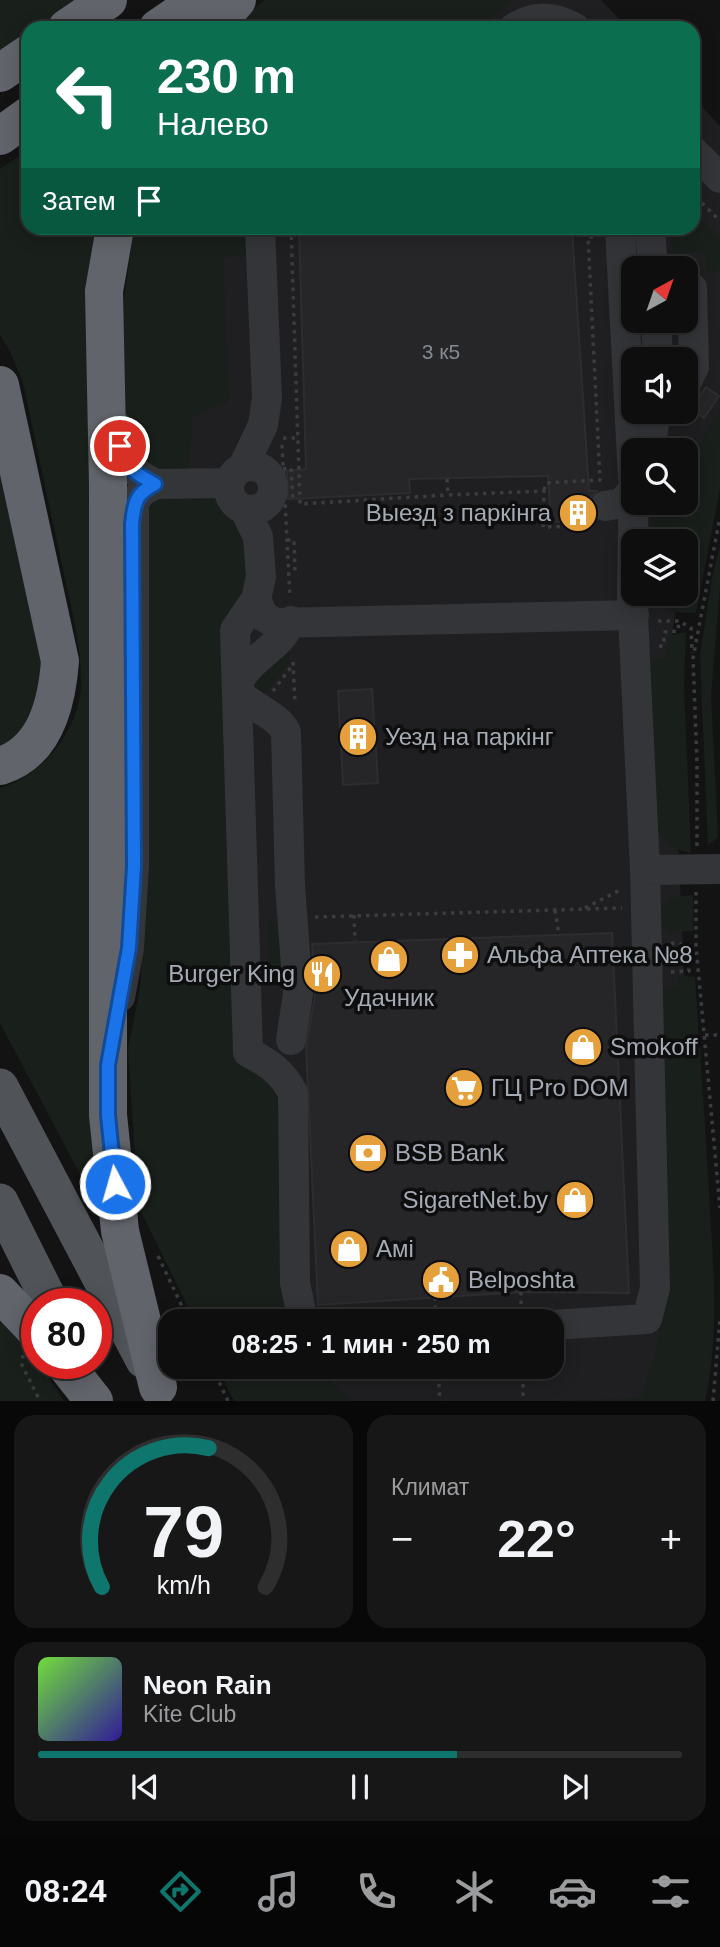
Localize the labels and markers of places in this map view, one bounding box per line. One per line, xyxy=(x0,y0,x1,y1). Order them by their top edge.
pin xyxy=(90,416,150,476)
building icon: Выезд з паркінга xyxy=(557,492,599,534)
place label: Выезд з паркінга xyxy=(366,499,552,526)
building icon: Уезд на паркінг xyxy=(337,716,379,758)
place label: Уезд на паркінг xyxy=(385,723,554,750)
pharmacy icon: Альфа Аптека №8 xyxy=(439,934,481,976)
shop icon: Удачник xyxy=(368,938,410,980)
place label: Альфа Аптека №8 xyxy=(487,941,693,968)
restaurant icon: Burger King xyxy=(301,953,343,995)
place label: Burger King xyxy=(168,960,295,987)
place label: Удачник xyxy=(344,984,434,1011)
shop icon: Smokoff xyxy=(562,1026,604,1068)
place label: Smokoff xyxy=(610,1033,698,1060)
supermarket icon: ГЦ Pro DOM xyxy=(443,1067,485,1109)
place label: ГЦ Pro DOM xyxy=(491,1074,628,1101)
bank icon: BSB Bank xyxy=(347,1132,389,1174)
place label: BSB Bank xyxy=(395,1139,505,1166)
shop icon: SigaretNet.by xyxy=(554,1179,596,1221)
place label: SigaretNet.by xyxy=(403,1186,548,1213)
shop icon: Амі xyxy=(328,1228,370,1270)
place label: Амі xyxy=(376,1235,414,1262)
public building icon: Belposhta xyxy=(420,1259,462,1301)
place label: Belposhta xyxy=(468,1266,575,1293)

